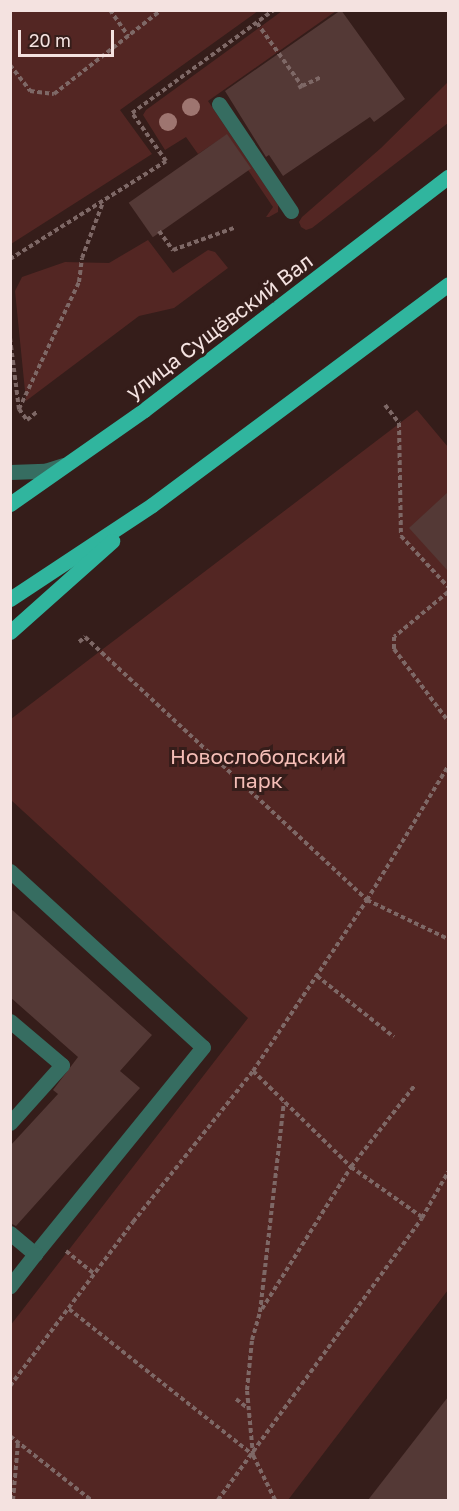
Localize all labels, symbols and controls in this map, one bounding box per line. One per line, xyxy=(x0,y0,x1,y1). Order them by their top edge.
scale bar xyxy=(21,18,117,56)
text: 20 m xyxy=(29,29,71,51)
street label: улица Сущёвский Вал xyxy=(121,248,317,404)
park label: Новослободский парк xyxy=(170,743,346,793)

